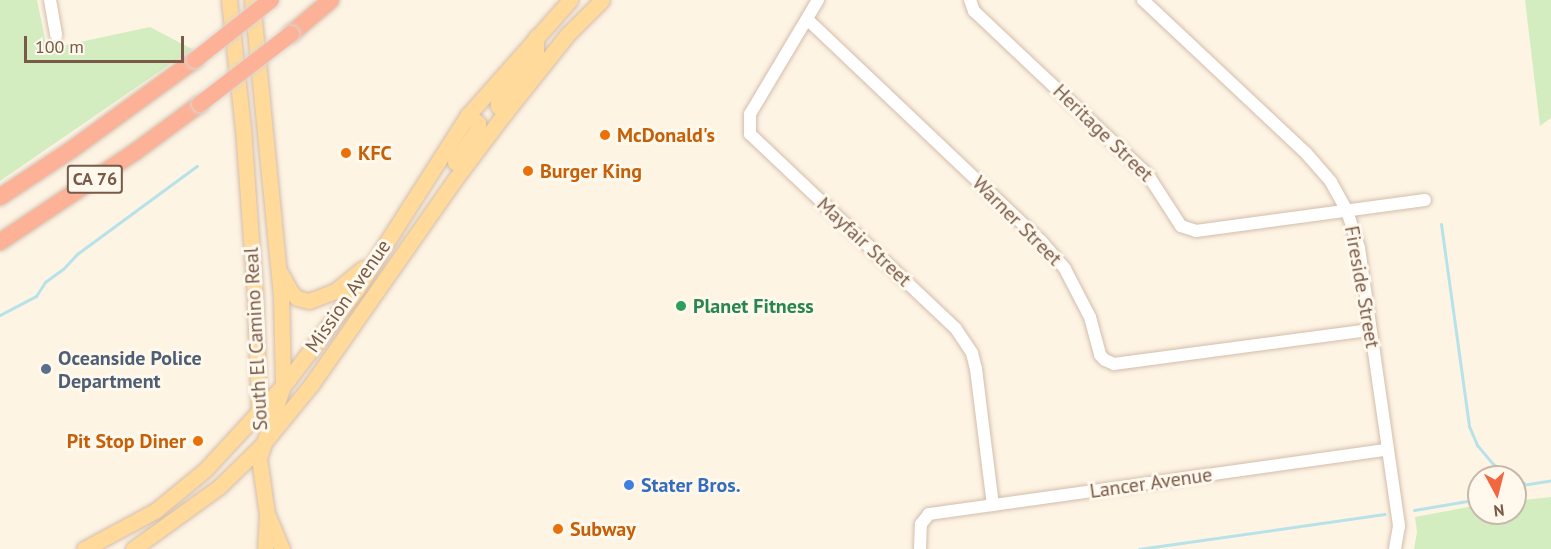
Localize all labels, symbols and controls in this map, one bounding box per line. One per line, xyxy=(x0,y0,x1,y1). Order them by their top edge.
scale bar xyxy=(27,24,188,62)
text: 100 m xyxy=(35,35,84,58)
street label: Heritage Street xyxy=(1048,79,1158,187)
place label: McDonald's xyxy=(617,123,715,147)
marker: McDonald's xyxy=(598,128,612,142)
place label: KFC xyxy=(358,141,392,165)
marker: KFC xyxy=(339,146,353,160)
place label: Burger King xyxy=(540,159,642,183)
road number: CA 76 xyxy=(65,164,125,194)
marker: Burger King xyxy=(521,164,535,178)
street label: Warner Street xyxy=(967,171,1067,271)
street label: Mayfair Street xyxy=(812,192,916,292)
street label: Fireside Street xyxy=(1339,224,1385,350)
street label: Mission Avenue xyxy=(300,235,396,357)
street label: South El Camino Real xyxy=(239,247,273,431)
place label: Planet Fitness xyxy=(693,294,814,318)
marker: Planet Fitness xyxy=(674,299,688,313)
place label: Oceanside Police Department xyxy=(58,346,202,393)
marker: Oceanside Police Department xyxy=(39,362,53,376)
place label: Pit Stop Diner xyxy=(67,429,186,453)
marker: Pit Stop Diner xyxy=(191,434,205,448)
street label: Lancer Avenue xyxy=(1088,462,1214,504)
north arrow xyxy=(1467,465,1527,525)
place label: Stater Bros. xyxy=(641,473,741,497)
marker: Stater Bros. xyxy=(622,478,636,492)
text: N xyxy=(1493,500,1505,521)
place label: Subway xyxy=(570,517,636,541)
marker: Subway xyxy=(551,522,565,536)

